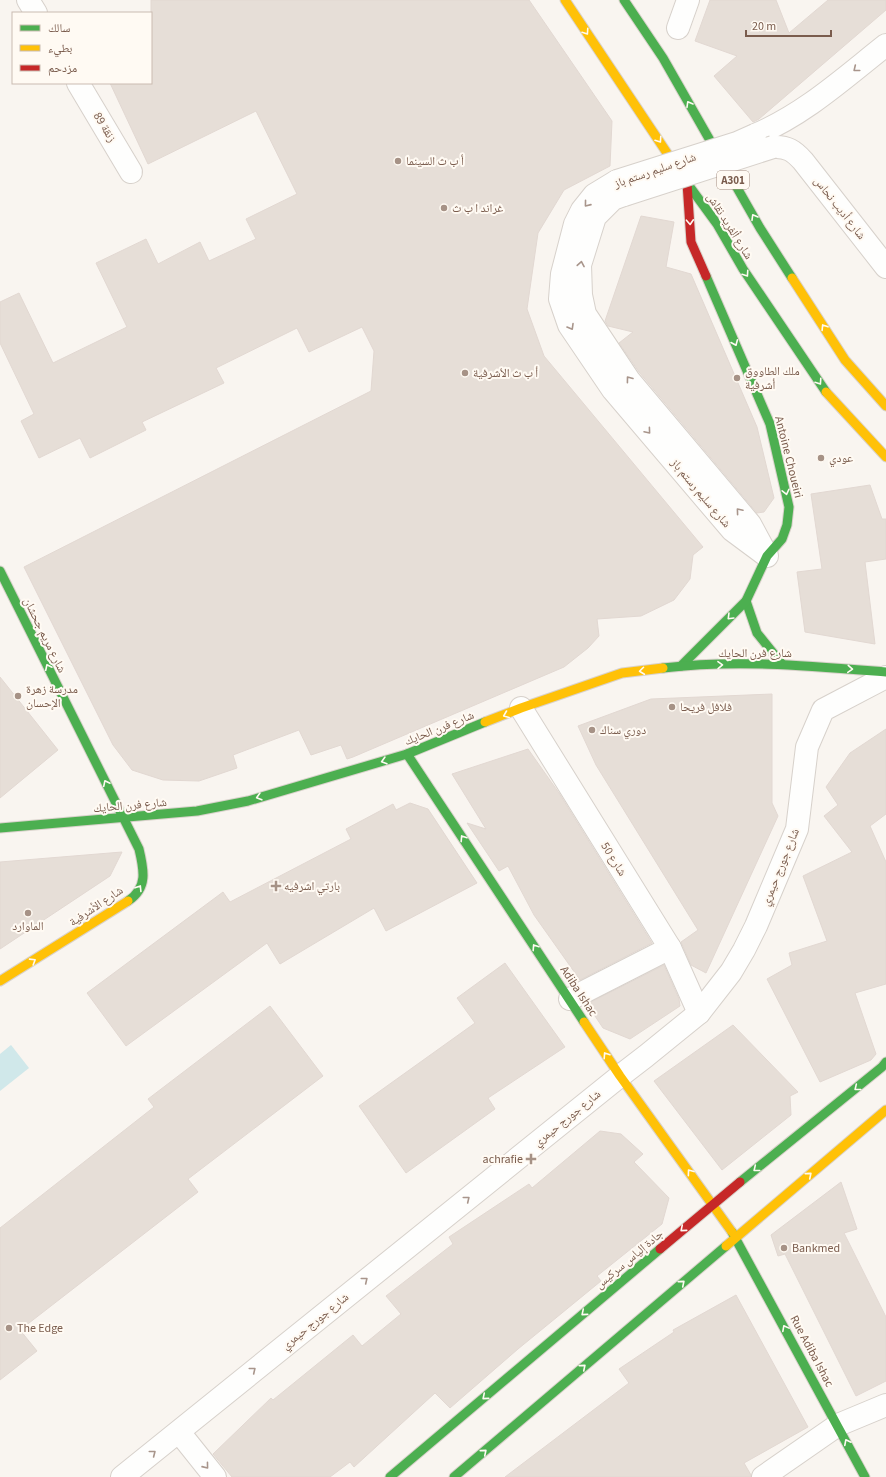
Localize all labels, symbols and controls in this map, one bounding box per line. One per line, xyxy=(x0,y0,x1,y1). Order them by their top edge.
legend xyxy=(12,12,152,84)
scale bar xyxy=(746,12,831,38)
text: 20 m xyxy=(752,18,776,35)
text: سالك xyxy=(48,20,70,37)
one-way arrow xyxy=(581,28,588,35)
text: بطيء xyxy=(48,40,72,58)
text: مزدحم xyxy=(48,60,77,77)
one-way arrow xyxy=(853,64,860,71)
one-way arrow xyxy=(687,101,694,108)
street label: زنقة 89 xyxy=(89,109,120,146)
one-way arrow xyxy=(654,136,661,143)
street label: شارع سليم رستم باز xyxy=(611,148,699,193)
place label: أ ب ث السينما xyxy=(406,153,464,170)
marker: أ ب ث السينما xyxy=(393,156,403,166)
road number: A301 xyxy=(717,171,749,189)
street label: شارع أديب نحاس xyxy=(810,173,870,244)
street label: شارع ألفريد نقاش xyxy=(702,190,757,263)
place label: غراند ا ب ث xyxy=(452,200,503,217)
one-way arrow xyxy=(584,200,591,207)
marker: غراند ا ب ث xyxy=(439,203,449,213)
one-way arrow xyxy=(751,214,759,221)
one-way arrow xyxy=(685,219,694,225)
one-way arrow xyxy=(576,260,585,267)
one-way arrow xyxy=(741,270,748,277)
one-way arrow xyxy=(567,323,574,330)
one-way arrow xyxy=(821,324,829,331)
one-way arrow xyxy=(730,338,738,346)
place label: ملك الطاووق أشرفية xyxy=(745,363,800,394)
place label: أ ب ث الأشرفية xyxy=(473,365,538,382)
marker: أ ب ث الأشرفية xyxy=(460,368,470,378)
marker: ملك الطاووق أشرفية xyxy=(732,373,742,383)
one-way arrow xyxy=(627,377,634,384)
one-way arrow xyxy=(814,378,822,385)
street label: Antoine Choueiri xyxy=(770,414,807,500)
one-way arrow xyxy=(644,427,651,434)
place label: عودي xyxy=(829,450,853,468)
marker: عودي xyxy=(816,453,826,463)
street label: شارع سليم رستم باز xyxy=(666,454,735,532)
one-way arrow xyxy=(781,488,789,495)
one-way arrow xyxy=(737,509,744,516)
street label: شارع مريم جحشان xyxy=(19,595,70,676)
one-way arrow xyxy=(727,612,735,620)
street label: شارع فرن الحايك xyxy=(718,645,792,662)
one-way arrow xyxy=(717,661,723,669)
one-way arrow xyxy=(45,663,53,671)
one-way arrow xyxy=(847,665,853,674)
one-way arrow xyxy=(639,666,645,675)
place label: مدرسة زهرة الإحسان xyxy=(26,681,78,712)
marker: مدرسة زهرة الإحسان xyxy=(13,691,23,701)
place label: فلافل فريحا xyxy=(680,699,732,716)
marker: فلافل فريحا xyxy=(667,702,677,712)
street label: شارع فرن الحايك xyxy=(402,707,477,750)
one-way arrow xyxy=(502,710,509,718)
place label: دوري سناك xyxy=(600,722,646,740)
marker: دوري سناك xyxy=(587,725,597,735)
one-way arrow xyxy=(381,756,388,765)
one-way arrow xyxy=(103,780,110,787)
one-way arrow xyxy=(256,792,263,801)
street label: شارع فرن الحايك xyxy=(92,794,168,817)
street label: شارع جورج حيمري xyxy=(757,826,805,909)
one-way arrow xyxy=(460,835,468,842)
street label: شارع 50 xyxy=(597,839,631,880)
place label: بارتي اشرفيه xyxy=(284,878,340,896)
marker: بارتي اشرفيه xyxy=(271,881,281,891)
street label: شارع الأشرفية xyxy=(66,882,127,931)
one-way arrow xyxy=(135,885,142,892)
marker: الماوارد xyxy=(23,908,33,918)
place label: الماوارد xyxy=(12,918,44,935)
one-way arrow xyxy=(533,944,540,951)
one-way arrow xyxy=(29,958,36,966)
street label: Adiba Ishac xyxy=(556,963,602,1020)
one-way arrow xyxy=(603,1052,611,1059)
one-way arrow xyxy=(854,1083,861,1090)
street label: شارع جورج حيمري xyxy=(530,1086,605,1152)
place label: achrafie xyxy=(483,1151,523,1168)
marker: achrafie xyxy=(526,1154,536,1164)
one-way arrow xyxy=(753,1165,760,1172)
one-way arrow xyxy=(688,1170,695,1177)
one-way arrow xyxy=(804,1173,811,1180)
one-way arrow xyxy=(462,1196,469,1203)
one-way arrow xyxy=(681,1224,688,1231)
street label: جادة إلياس سركيس xyxy=(591,1225,667,1293)
place label: Bankmed xyxy=(792,1240,840,1257)
marker: Bankmed xyxy=(779,1243,789,1253)
one-way arrow xyxy=(361,1278,368,1285)
one-way arrow xyxy=(677,1281,684,1288)
street label: شارع جورج حيمري xyxy=(278,1289,353,1355)
one-way arrow xyxy=(581,1308,589,1315)
street label: Rue Adiba Ishac xyxy=(786,1312,838,1391)
place label: The Edge xyxy=(17,1320,63,1337)
marker: The Edge xyxy=(4,1323,14,1333)
one-way arrow xyxy=(783,1325,790,1332)
one-way arrow xyxy=(578,1365,585,1372)
one-way arrow xyxy=(248,1368,256,1375)
one-way arrow xyxy=(482,1392,489,1399)
one-way arrow xyxy=(844,1439,852,1447)
one-way arrow xyxy=(479,1449,486,1456)
one-way arrow xyxy=(148,1451,155,1458)
one-way arrow xyxy=(201,1461,208,1468)

